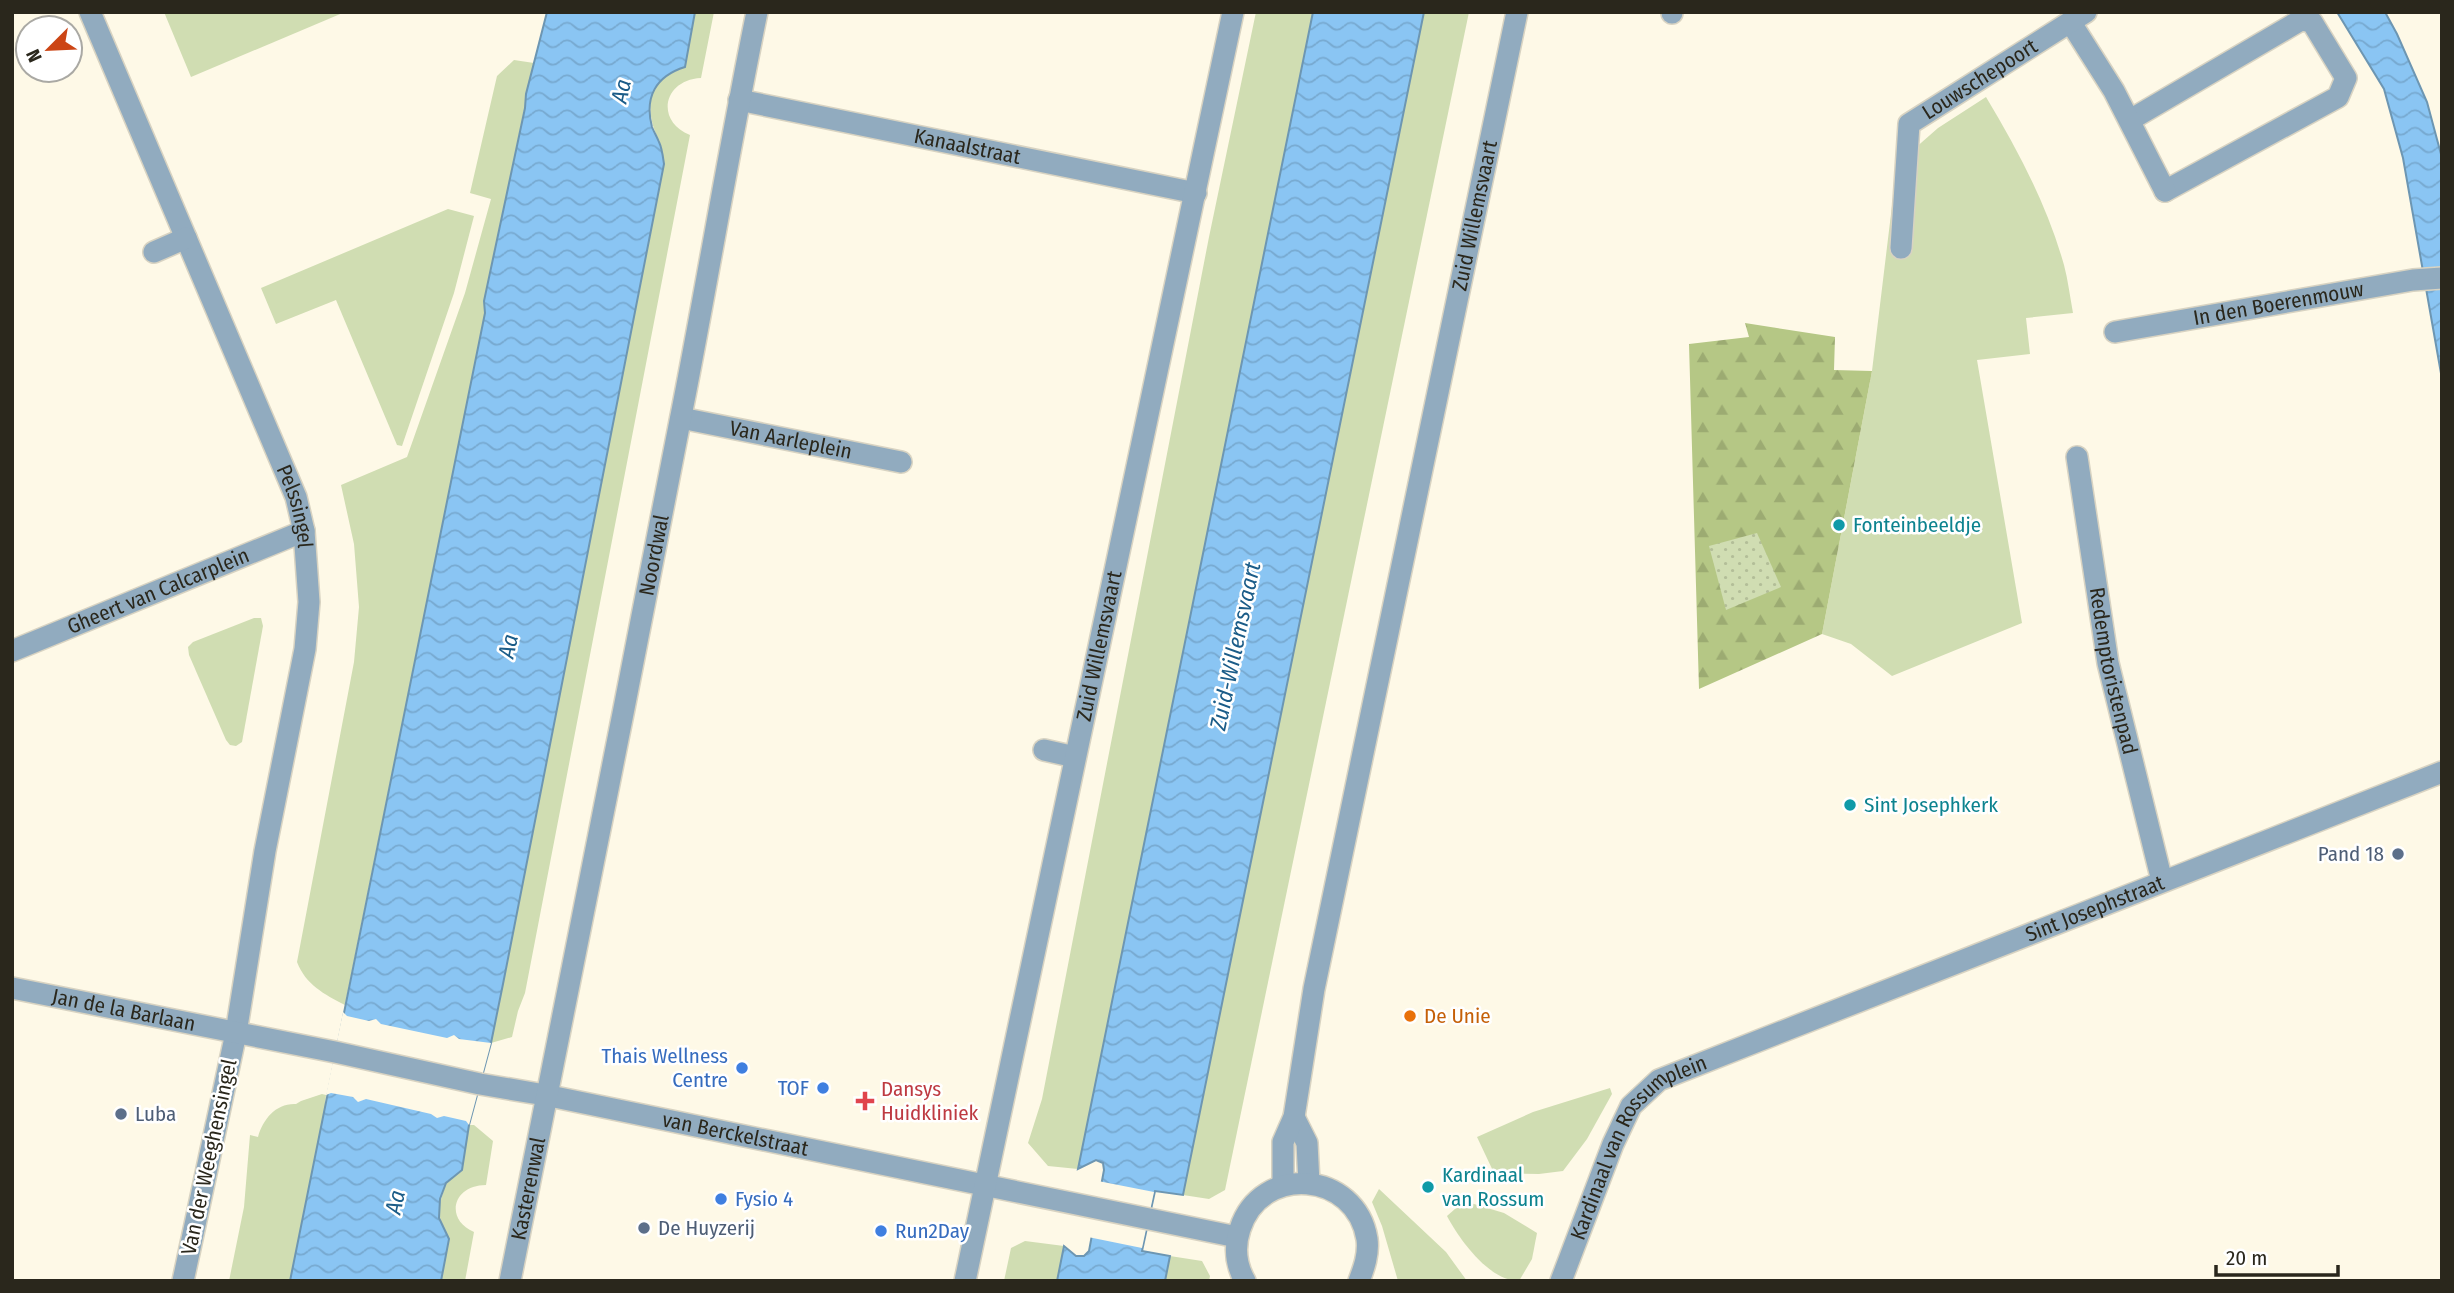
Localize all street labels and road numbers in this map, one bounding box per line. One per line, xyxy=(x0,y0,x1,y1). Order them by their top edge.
street label: Louwschepoort xyxy=(1917,33,2042,125)
street label: Kanaalstraat xyxy=(912,123,1023,170)
street label: Zuid Willemsvaart xyxy=(1446,138,1503,293)
street label: In den Boerenmouw xyxy=(2191,276,2366,331)
street label: Van Aarleplein xyxy=(727,415,854,465)
street label: Pelssingel xyxy=(271,461,318,549)
street label: Noordwal xyxy=(633,512,675,598)
street label: Gheert van Calcarplein xyxy=(63,542,253,640)
street label: Zuid Willemsvaart xyxy=(1071,568,1128,724)
street label: Redemptoristenpad xyxy=(2084,585,2143,757)
street label: Sint Josephstraat xyxy=(2022,870,2168,948)
street label: Jan de la Barlaan xyxy=(50,983,198,1037)
street label: Kardinaal van Rossumplein xyxy=(1565,1049,1711,1244)
street label: Van der Weeghensingel xyxy=(176,1056,243,1257)
street label: van Berckelstraat xyxy=(660,1106,811,1162)
street label: Kasterenwal xyxy=(505,1135,551,1242)

